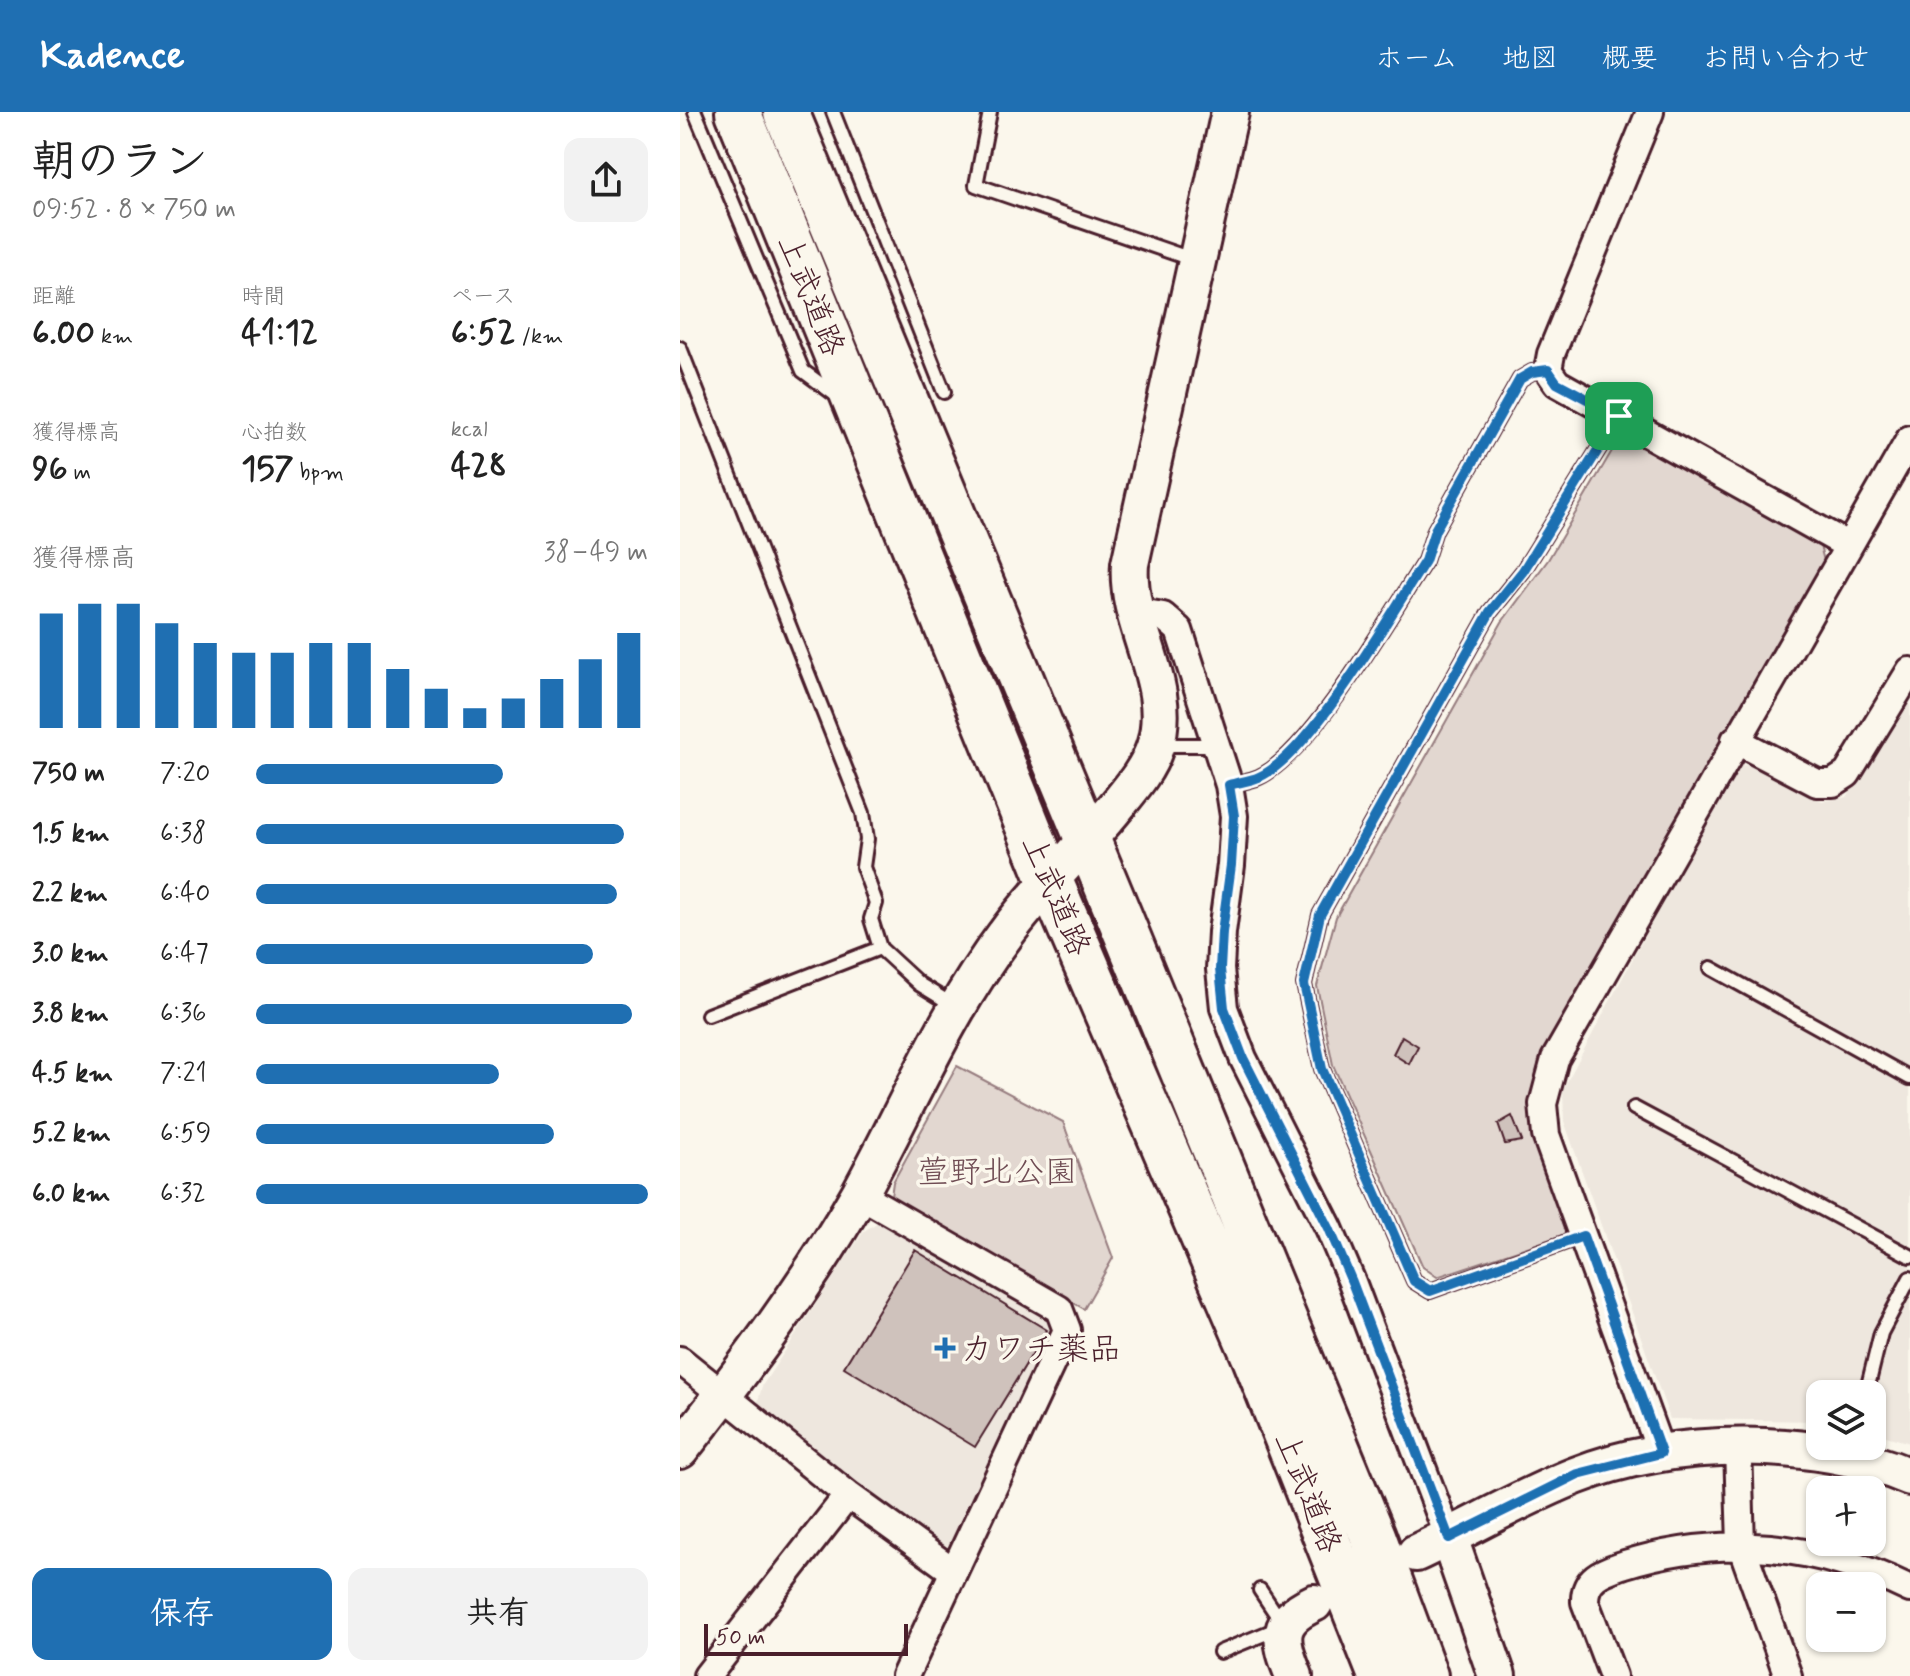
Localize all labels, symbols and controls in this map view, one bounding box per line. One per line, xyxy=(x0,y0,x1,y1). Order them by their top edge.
text: Kadence xyxy=(40,32,185,81)
text: ホーム xyxy=(1375,41,1458,78)
text: 地図 xyxy=(1502,41,1558,78)
text: 概要 xyxy=(1602,41,1658,78)
text: お問い合わせ xyxy=(1702,41,1870,78)
text: 朝のラン xyxy=(32,134,208,192)
button: share xyxy=(564,138,648,222)
text: 09:52 · 8 × 750 m xyxy=(32,193,236,227)
street label: 上武道路 xyxy=(767,229,854,363)
text: 距離 xyxy=(32,283,76,311)
text: 時間 xyxy=(241,283,285,311)
text: ペース xyxy=(451,283,515,311)
text: 6.00 xyxy=(32,311,95,356)
text: 41:12 xyxy=(241,311,318,356)
text: 6:52 xyxy=(451,311,516,356)
text: km xyxy=(95,323,133,351)
text: /km xyxy=(516,323,563,351)
pin xyxy=(1585,382,1653,450)
icon: arrive xyxy=(1597,394,1641,438)
text: kcal xyxy=(451,416,488,444)
text: 獲得標高 xyxy=(32,419,120,447)
text: 心拍数 xyxy=(241,419,307,447)
text: 428 xyxy=(451,444,507,489)
text: 96 xyxy=(32,447,68,492)
text: 157 xyxy=(241,447,294,492)
text: m xyxy=(68,459,91,487)
text: bpm xyxy=(294,459,344,487)
text: 38–49 m xyxy=(544,536,648,570)
text: 獲得標高 xyxy=(32,542,136,576)
text: 750 m xyxy=(32,757,105,791)
text: 7:20 xyxy=(160,757,210,791)
text: 1.5 km xyxy=(32,817,110,851)
text: 6:38 xyxy=(160,817,206,851)
street label: 上武道路 xyxy=(1011,829,1099,963)
text: 2.2 km xyxy=(32,877,108,911)
text: 6:40 xyxy=(160,877,210,911)
text: 3.0 km xyxy=(32,937,109,971)
text: 6:47 xyxy=(160,937,208,971)
text: 3.8 km xyxy=(32,997,109,1031)
text: 6:36 xyxy=(160,997,206,1031)
text: 4.5 km xyxy=(32,1057,113,1091)
text: 7:21 xyxy=(160,1057,207,1091)
text: 5.2 km xyxy=(32,1117,111,1151)
text: 6:59 xyxy=(160,1117,211,1151)
park label: 萱野北公園 xyxy=(917,1152,1077,1194)
text: 6.0 km xyxy=(32,1177,110,1211)
text: 6:32 xyxy=(160,1177,206,1211)
place label: カワチ薬品 xyxy=(961,1329,1121,1371)
marker: カワチ薬品 xyxy=(936,1339,954,1357)
map controls xyxy=(1806,1380,1886,1652)
button: layers xyxy=(1806,1380,1886,1460)
street label: 上武道路 xyxy=(1264,1426,1351,1560)
button: + xyxy=(1806,1476,1886,1556)
button: 保存 xyxy=(32,1568,332,1660)
button: 共有 xyxy=(348,1568,648,1660)
button: − xyxy=(1806,1572,1886,1652)
scale bar xyxy=(704,1620,908,1656)
text: 50 m xyxy=(716,1624,765,1652)

